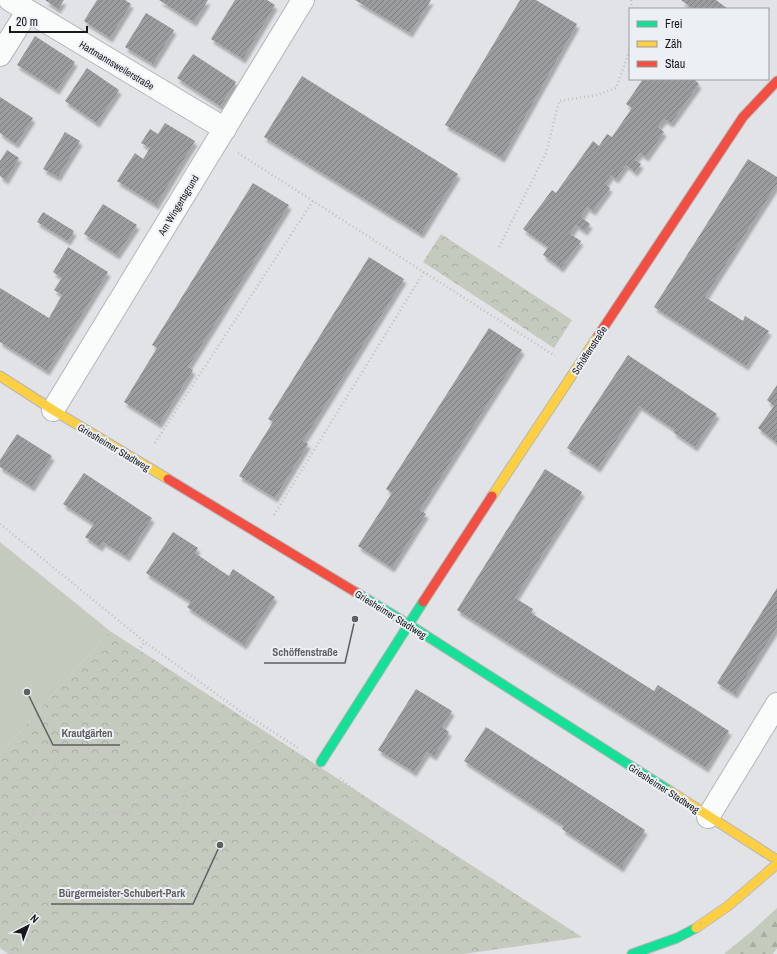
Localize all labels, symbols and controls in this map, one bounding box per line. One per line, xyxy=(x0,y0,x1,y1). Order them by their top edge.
scale bar xyxy=(10,8,87,34)
legend xyxy=(629,8,769,80)
text: 20 m xyxy=(16,14,38,30)
text: Frei xyxy=(665,16,683,32)
text: Zäh xyxy=(665,36,682,52)
street label: Hartmannsweilerstraße xyxy=(77,38,157,93)
text: Stau xyxy=(665,56,685,72)
street label: Am Wingertsgrund xyxy=(155,173,202,239)
street label: Schöffenstraße xyxy=(569,323,610,377)
street label: Griesheimer Stadtweg xyxy=(75,421,153,474)
street label: Griesheimer Stadtweg xyxy=(353,587,429,642)
callout: Schöffenstraße xyxy=(264,640,345,663)
text: Schöffenstraße xyxy=(272,645,338,659)
callout: Krautgärten xyxy=(53,722,120,745)
text: Krautgärten xyxy=(61,726,113,740)
street label: Griesheimer Stadtweg xyxy=(626,761,702,816)
callout: Bürgermeister-Schubert-Park xyxy=(51,881,193,904)
text: Bürgermeister-Schubert-Park xyxy=(59,886,186,900)
north arrow xyxy=(8,906,48,946)
text: N xyxy=(28,911,42,926)

